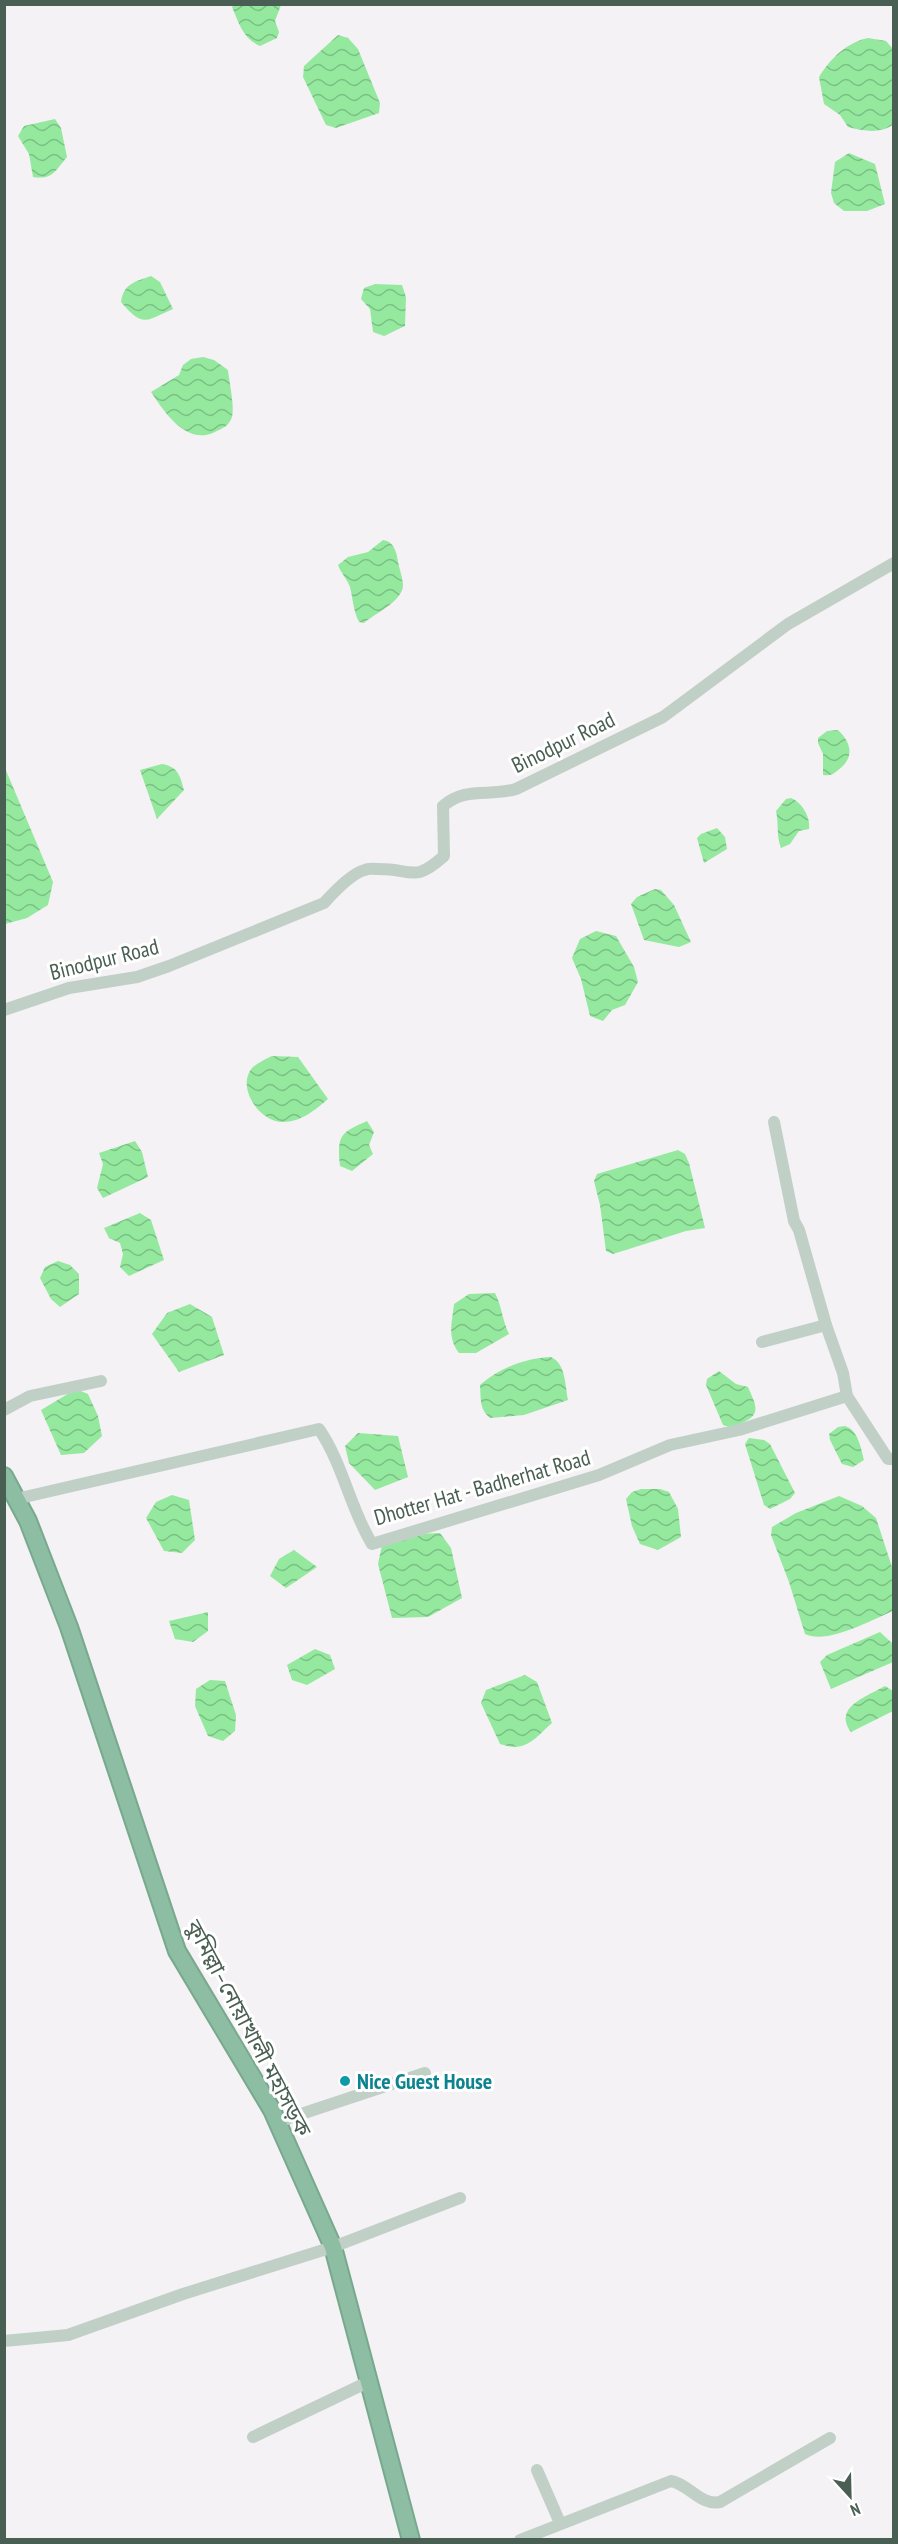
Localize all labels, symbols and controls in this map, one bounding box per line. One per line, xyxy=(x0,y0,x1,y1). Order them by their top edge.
street label: Binodpur Road xyxy=(507,705,619,779)
street label: Binodpur Road xyxy=(47,932,161,986)
street label: Dhotter Hat - Badherhat Road xyxy=(371,1443,593,1531)
street label: কুমিল্লা–নোয়াখালী মহাসড়ক xyxy=(180,1914,318,2141)
place label: Nice Guest House xyxy=(357,2067,492,2095)
marker: Nice Guest House xyxy=(338,2074,352,2088)
north arrow xyxy=(820,2466,880,2526)
text: N xyxy=(848,2499,863,2521)

